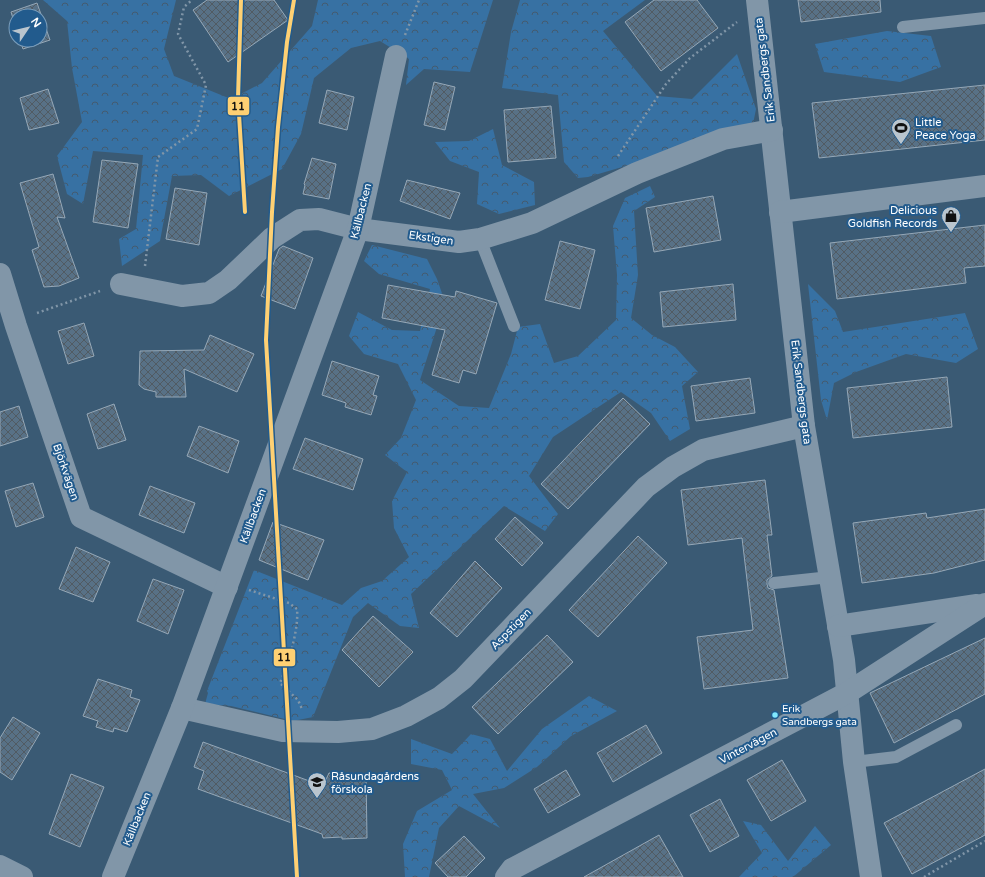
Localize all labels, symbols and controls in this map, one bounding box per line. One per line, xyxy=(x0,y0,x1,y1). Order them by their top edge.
north arrow xyxy=(8,8,48,48)
text: N xyxy=(28,15,44,30)
street label: Erik Sandbergs gata xyxy=(752,17,778,123)
line badge: 11 xyxy=(227,96,250,116)
text: 11 xyxy=(231,100,245,113)
place label: Little Peace Yoga xyxy=(915,116,976,142)
sports icon: Little Peace Yoga xyxy=(890,117,912,145)
street label: Källbacken xyxy=(348,182,374,240)
place label: Delicious Goldfish Records xyxy=(848,204,937,230)
shop icon: Delicious Goldfish Records xyxy=(940,205,962,233)
street label: Ekstigen xyxy=(408,228,454,248)
street label: Erik Sandbergs gata xyxy=(788,339,814,445)
street label: Björkvägen xyxy=(50,442,82,502)
street label: Källbacken xyxy=(237,487,269,545)
street label: Aspstigen xyxy=(488,606,534,652)
line badge: 11 xyxy=(273,648,296,667)
text: 11 xyxy=(277,651,291,664)
place label: Erik Sandbergs gata xyxy=(782,703,857,728)
marker: Erik Sandbergs gata xyxy=(770,710,780,720)
street label: Vintervägen xyxy=(717,725,779,767)
place label: Råsundagårdens förskola xyxy=(331,770,419,796)
school or university icon: Råsundagårdens förskola xyxy=(306,771,328,799)
street label: Källbacken xyxy=(120,790,154,848)

